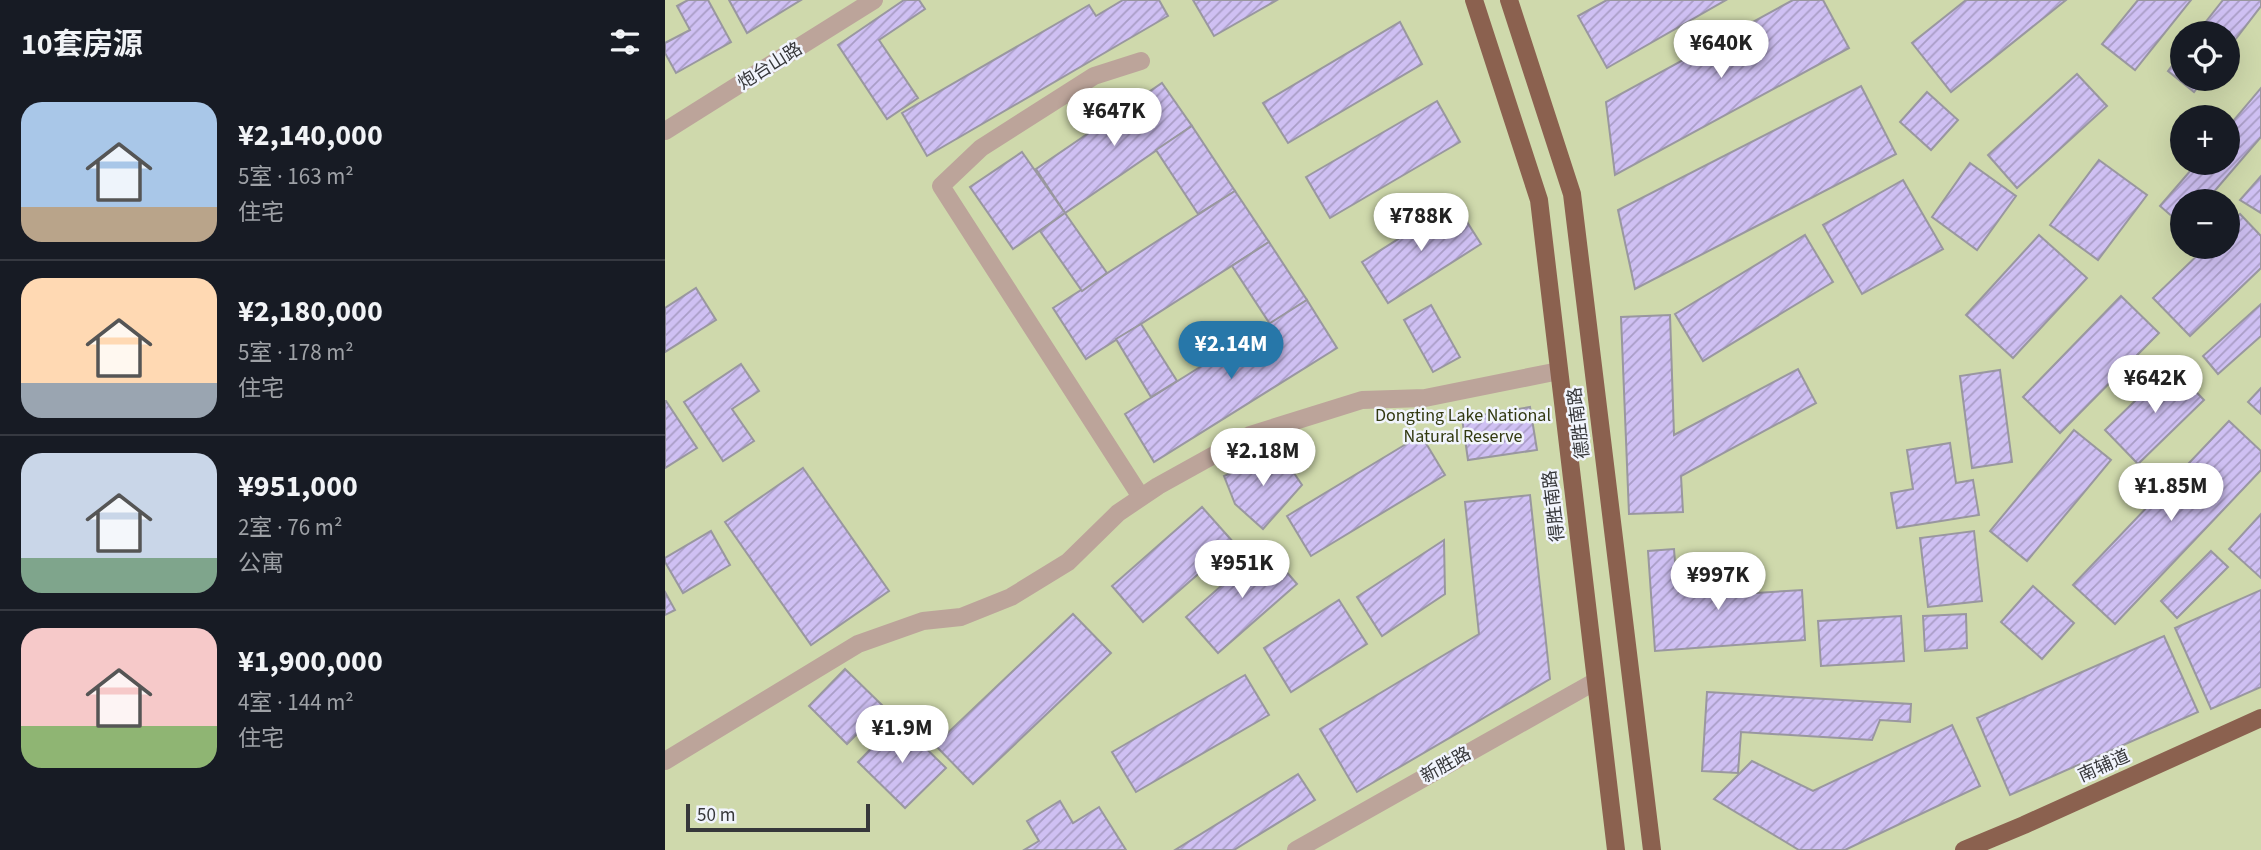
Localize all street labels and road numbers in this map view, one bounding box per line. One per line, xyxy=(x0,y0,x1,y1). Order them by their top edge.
street label: 炮台山路 xyxy=(733,36,807,96)
street label: 德胜南路 xyxy=(1562,386,1596,460)
street label: 得胜南路 xyxy=(1537,469,1571,543)
street label: 新胜路 xyxy=(1416,741,1476,789)
street label: 南辅道 xyxy=(2074,744,2134,788)

